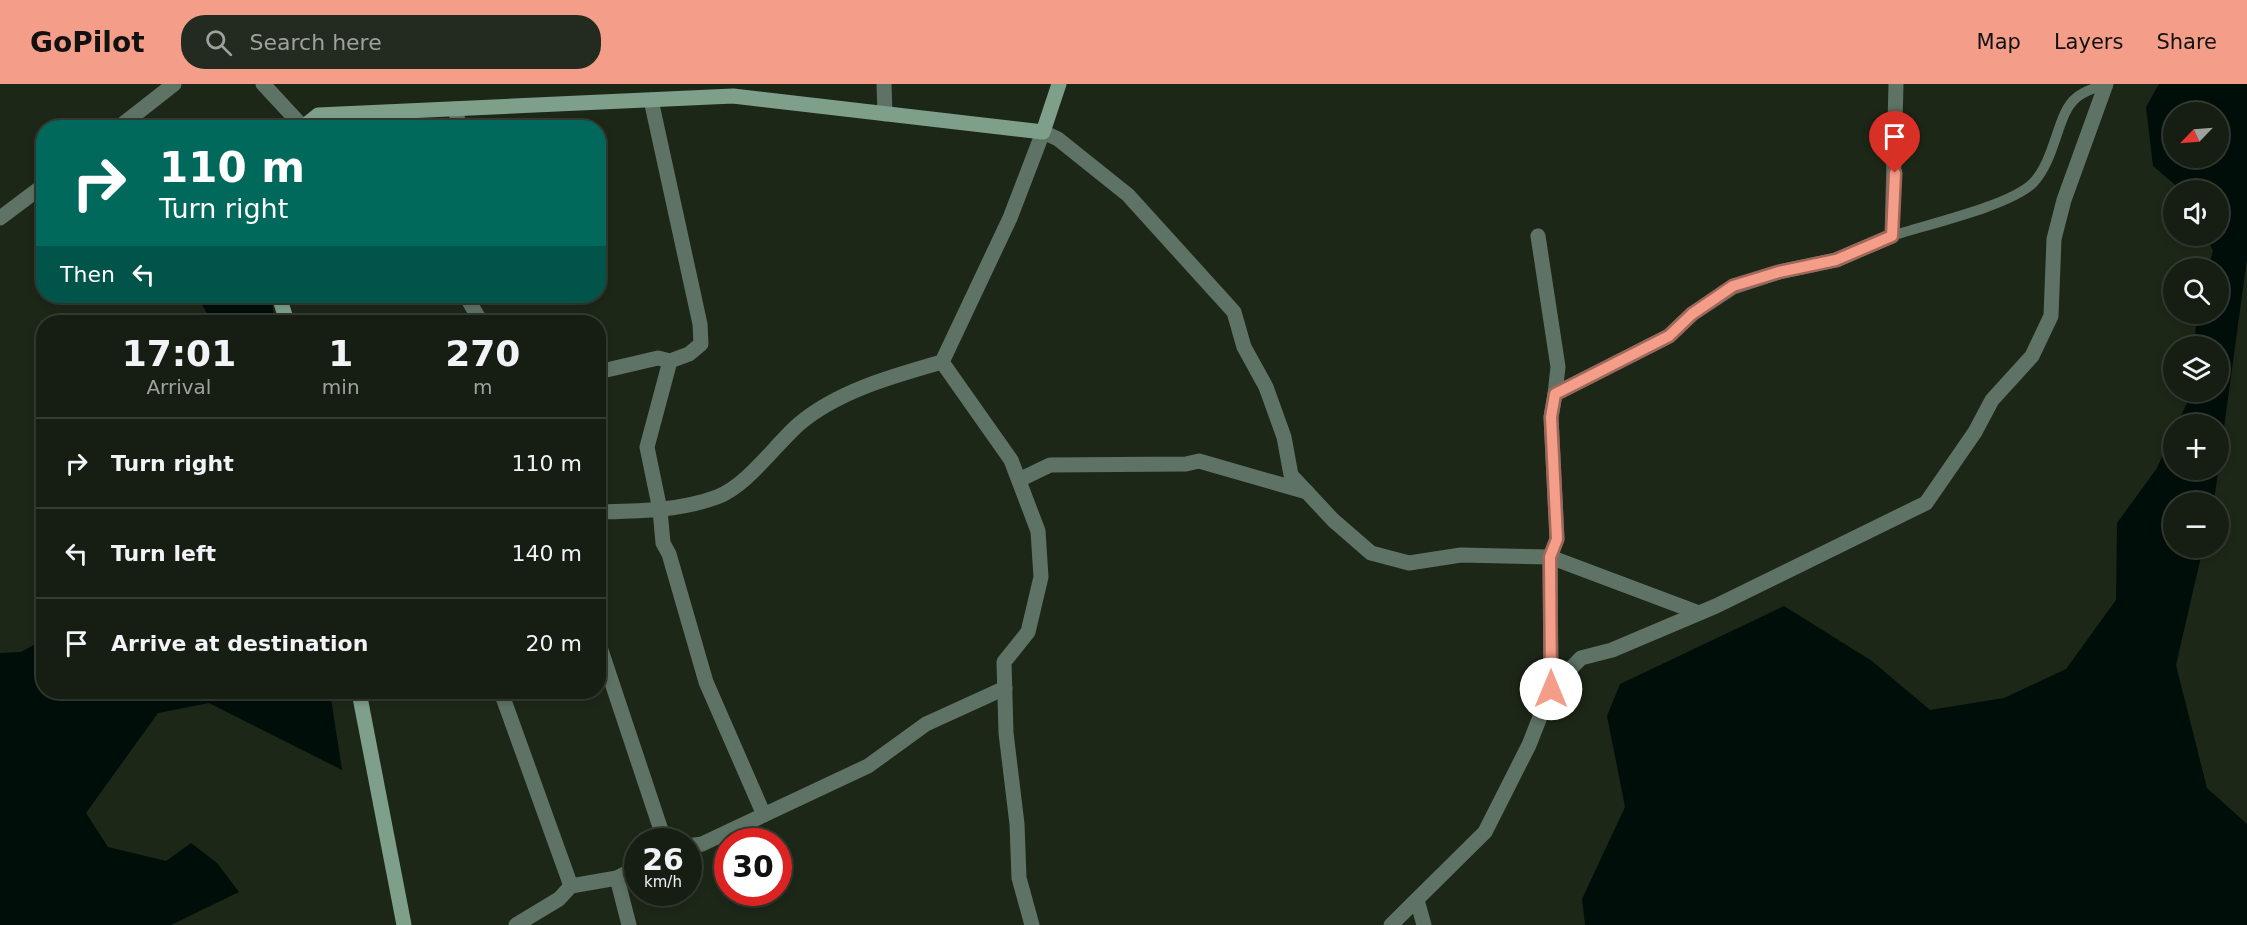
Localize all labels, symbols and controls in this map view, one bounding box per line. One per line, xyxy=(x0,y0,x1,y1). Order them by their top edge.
search box xyxy=(181,15,601,69)
text: GoPilot xyxy=(30,26,145,59)
icon: search xyxy=(202,26,235,59)
text: Search here xyxy=(250,30,382,55)
text: Map xyxy=(1977,30,2021,54)
text: Layers xyxy=(2054,30,2123,54)
text: Share xyxy=(2156,30,2217,54)
north arrow xyxy=(2163,102,2229,168)
map controls xyxy=(2163,102,2229,558)
pin xyxy=(1869,111,1920,173)
icon: arrive xyxy=(1878,120,1911,153)
text: 110 m xyxy=(159,143,305,192)
icon: right xyxy=(60,144,138,222)
button: sound xyxy=(2163,180,2229,246)
text: Turn right xyxy=(159,193,288,224)
icon: left xyxy=(127,258,160,291)
button: search xyxy=(2163,258,2229,324)
text: Then xyxy=(60,262,115,287)
text: 17:01 xyxy=(122,333,236,374)
text: 1 xyxy=(328,333,353,374)
text: 270 xyxy=(445,333,520,374)
button: layers xyxy=(2163,336,2229,402)
text: Arrival xyxy=(146,375,211,399)
text: min xyxy=(322,375,360,399)
text: m xyxy=(473,375,493,399)
button: + xyxy=(2163,414,2229,480)
icon: right xyxy=(60,447,93,480)
text: Turn right xyxy=(111,451,234,476)
text: 110 m xyxy=(512,451,582,476)
button: − xyxy=(2163,492,2229,558)
icon: left xyxy=(60,537,93,570)
text: Turn left xyxy=(111,541,216,566)
text: 140 m xyxy=(512,541,582,566)
icon: arrive xyxy=(60,627,93,660)
text: Arrive at destination xyxy=(111,631,368,656)
text: 20 m xyxy=(526,631,582,656)
position arrow xyxy=(1519,657,1583,721)
speed limit sign: 30 xyxy=(714,828,792,906)
text: 26 xyxy=(642,842,684,877)
text: km/h xyxy=(644,873,682,891)

